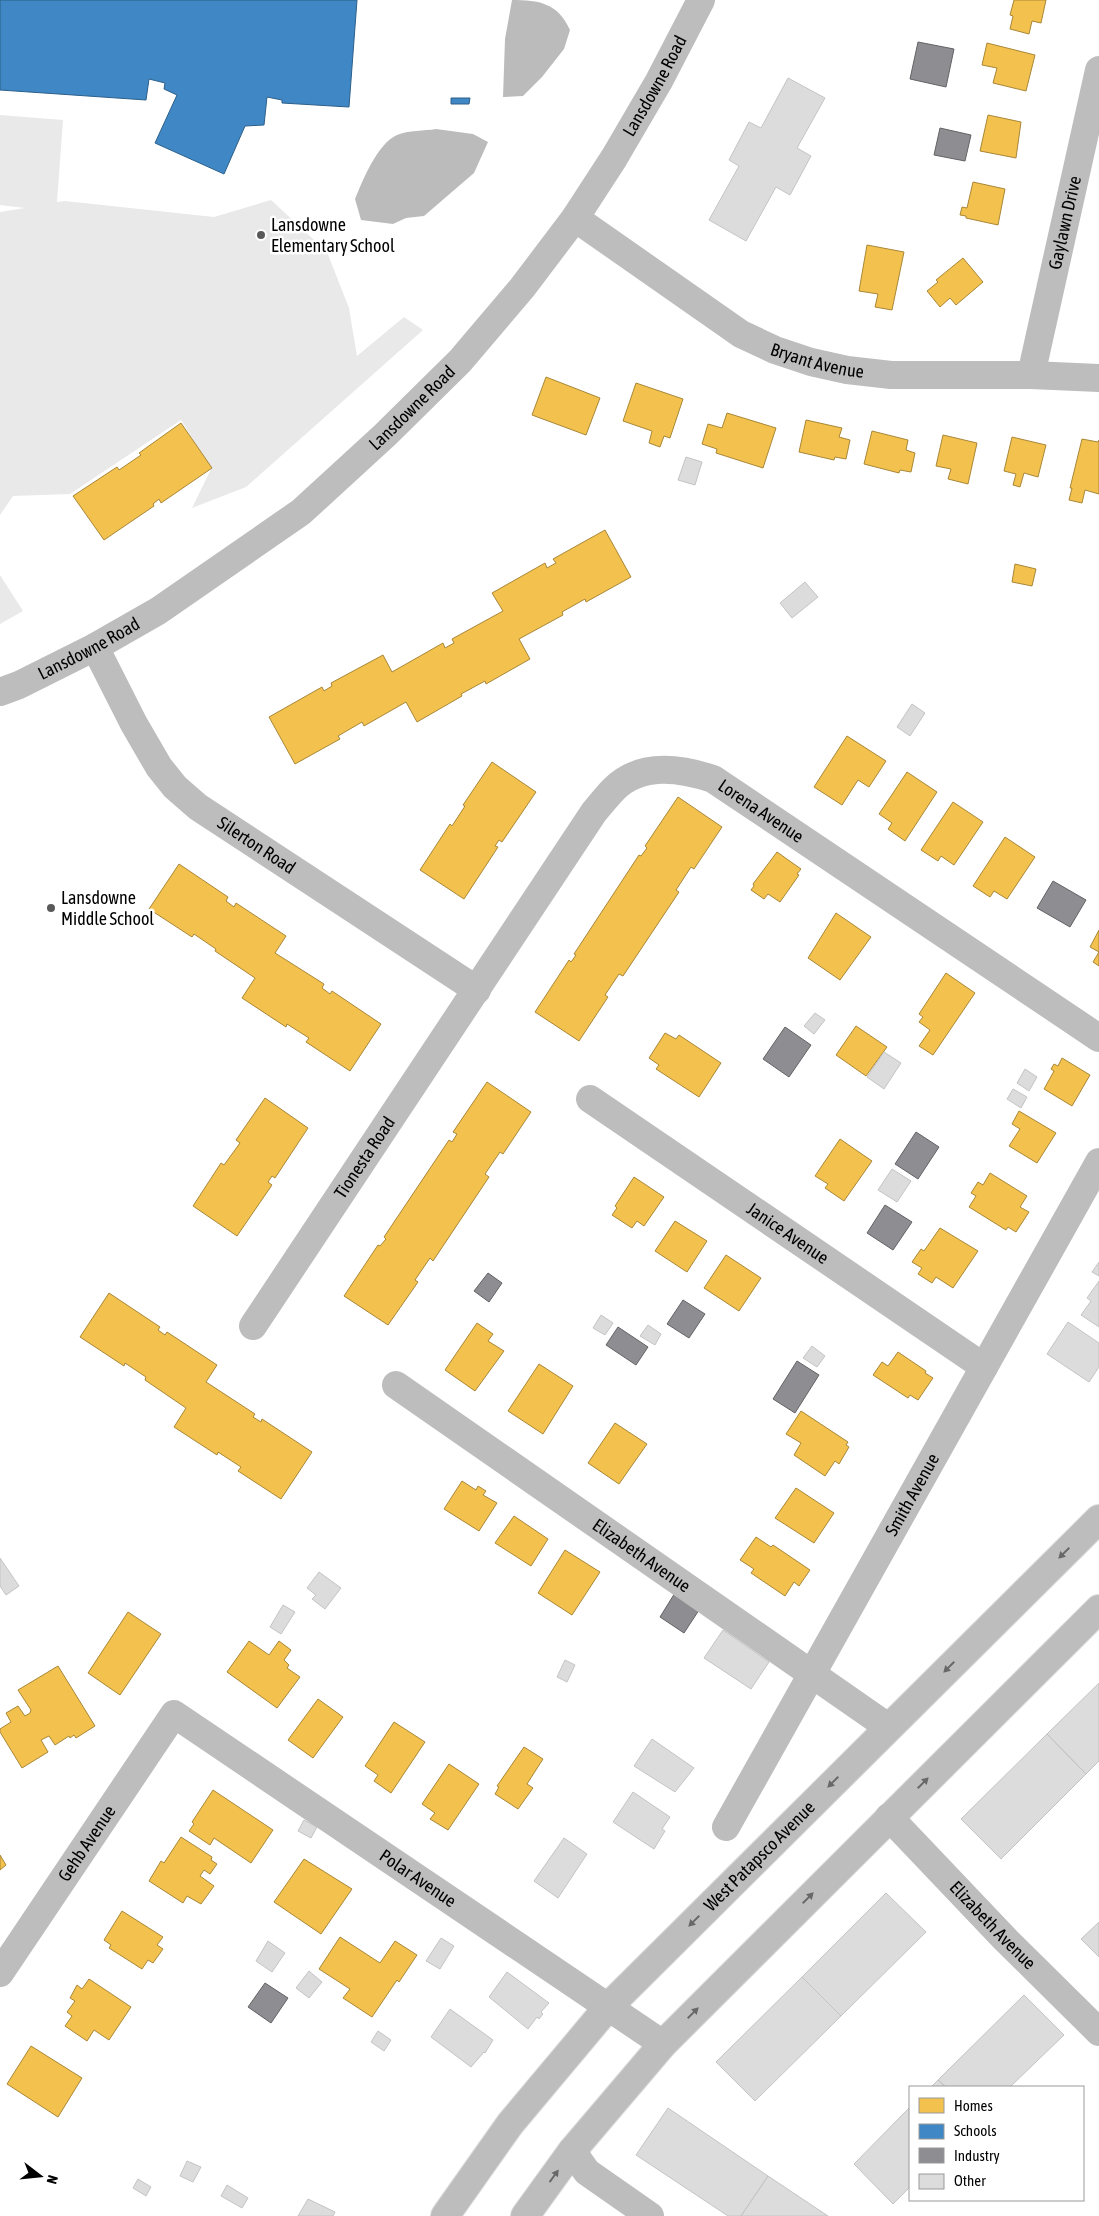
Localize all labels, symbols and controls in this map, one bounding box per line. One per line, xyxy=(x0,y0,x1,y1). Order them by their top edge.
street label: Lansdowne Road xyxy=(618,32,691,140)
street label: Gaylawn Drive xyxy=(1044,174,1085,271)
place label: Lansdowne Elementary School xyxy=(271,214,395,256)
marker: Lansdowne Elementary School xyxy=(255,229,267,241)
street label: Bryant Avenue xyxy=(768,338,865,382)
street label: Lansdowne Road xyxy=(365,361,459,454)
street label: Lansdowne Road xyxy=(35,613,143,684)
street label: Lorena Avenue xyxy=(714,775,808,847)
street label: Silerton Road xyxy=(214,812,300,878)
place label: Lansdowne Middle School xyxy=(61,887,154,929)
marker: Lansdowne Middle School xyxy=(45,902,57,914)
street label: Tionesta Road xyxy=(330,1112,399,1202)
street label: Janice Avenue xyxy=(743,1198,833,1268)
street label: Smith Avenue xyxy=(881,1450,943,1539)
street label: Elizabeth Avenue xyxy=(589,1514,695,1597)
one-way arrow xyxy=(1059,1547,1071,1559)
one-way arrow xyxy=(943,1661,955,1673)
one-way arrow xyxy=(827,1775,839,1787)
one-way arrow xyxy=(917,1777,929,1789)
street label: West Patapsco Avenue xyxy=(700,1797,819,1915)
street label: Gehb Avenue xyxy=(54,1801,120,1885)
street label: Polar Avenue xyxy=(376,1845,460,1911)
street label: Elizabeth Avenue xyxy=(946,1877,1040,1973)
one-way arrow xyxy=(802,1892,814,1904)
one-way arrow xyxy=(688,1915,700,1927)
one-way arrow xyxy=(687,2007,699,2019)
legend xyxy=(909,2086,1084,2201)
text: Homes xyxy=(954,2097,993,2114)
text: Schools xyxy=(954,2122,997,2139)
text: Industry xyxy=(954,2147,1000,2164)
north arrow xyxy=(15,2151,65,2201)
one-way arrow xyxy=(549,2170,559,2183)
text: Other xyxy=(954,2172,986,2189)
text: N xyxy=(44,2173,61,2186)

